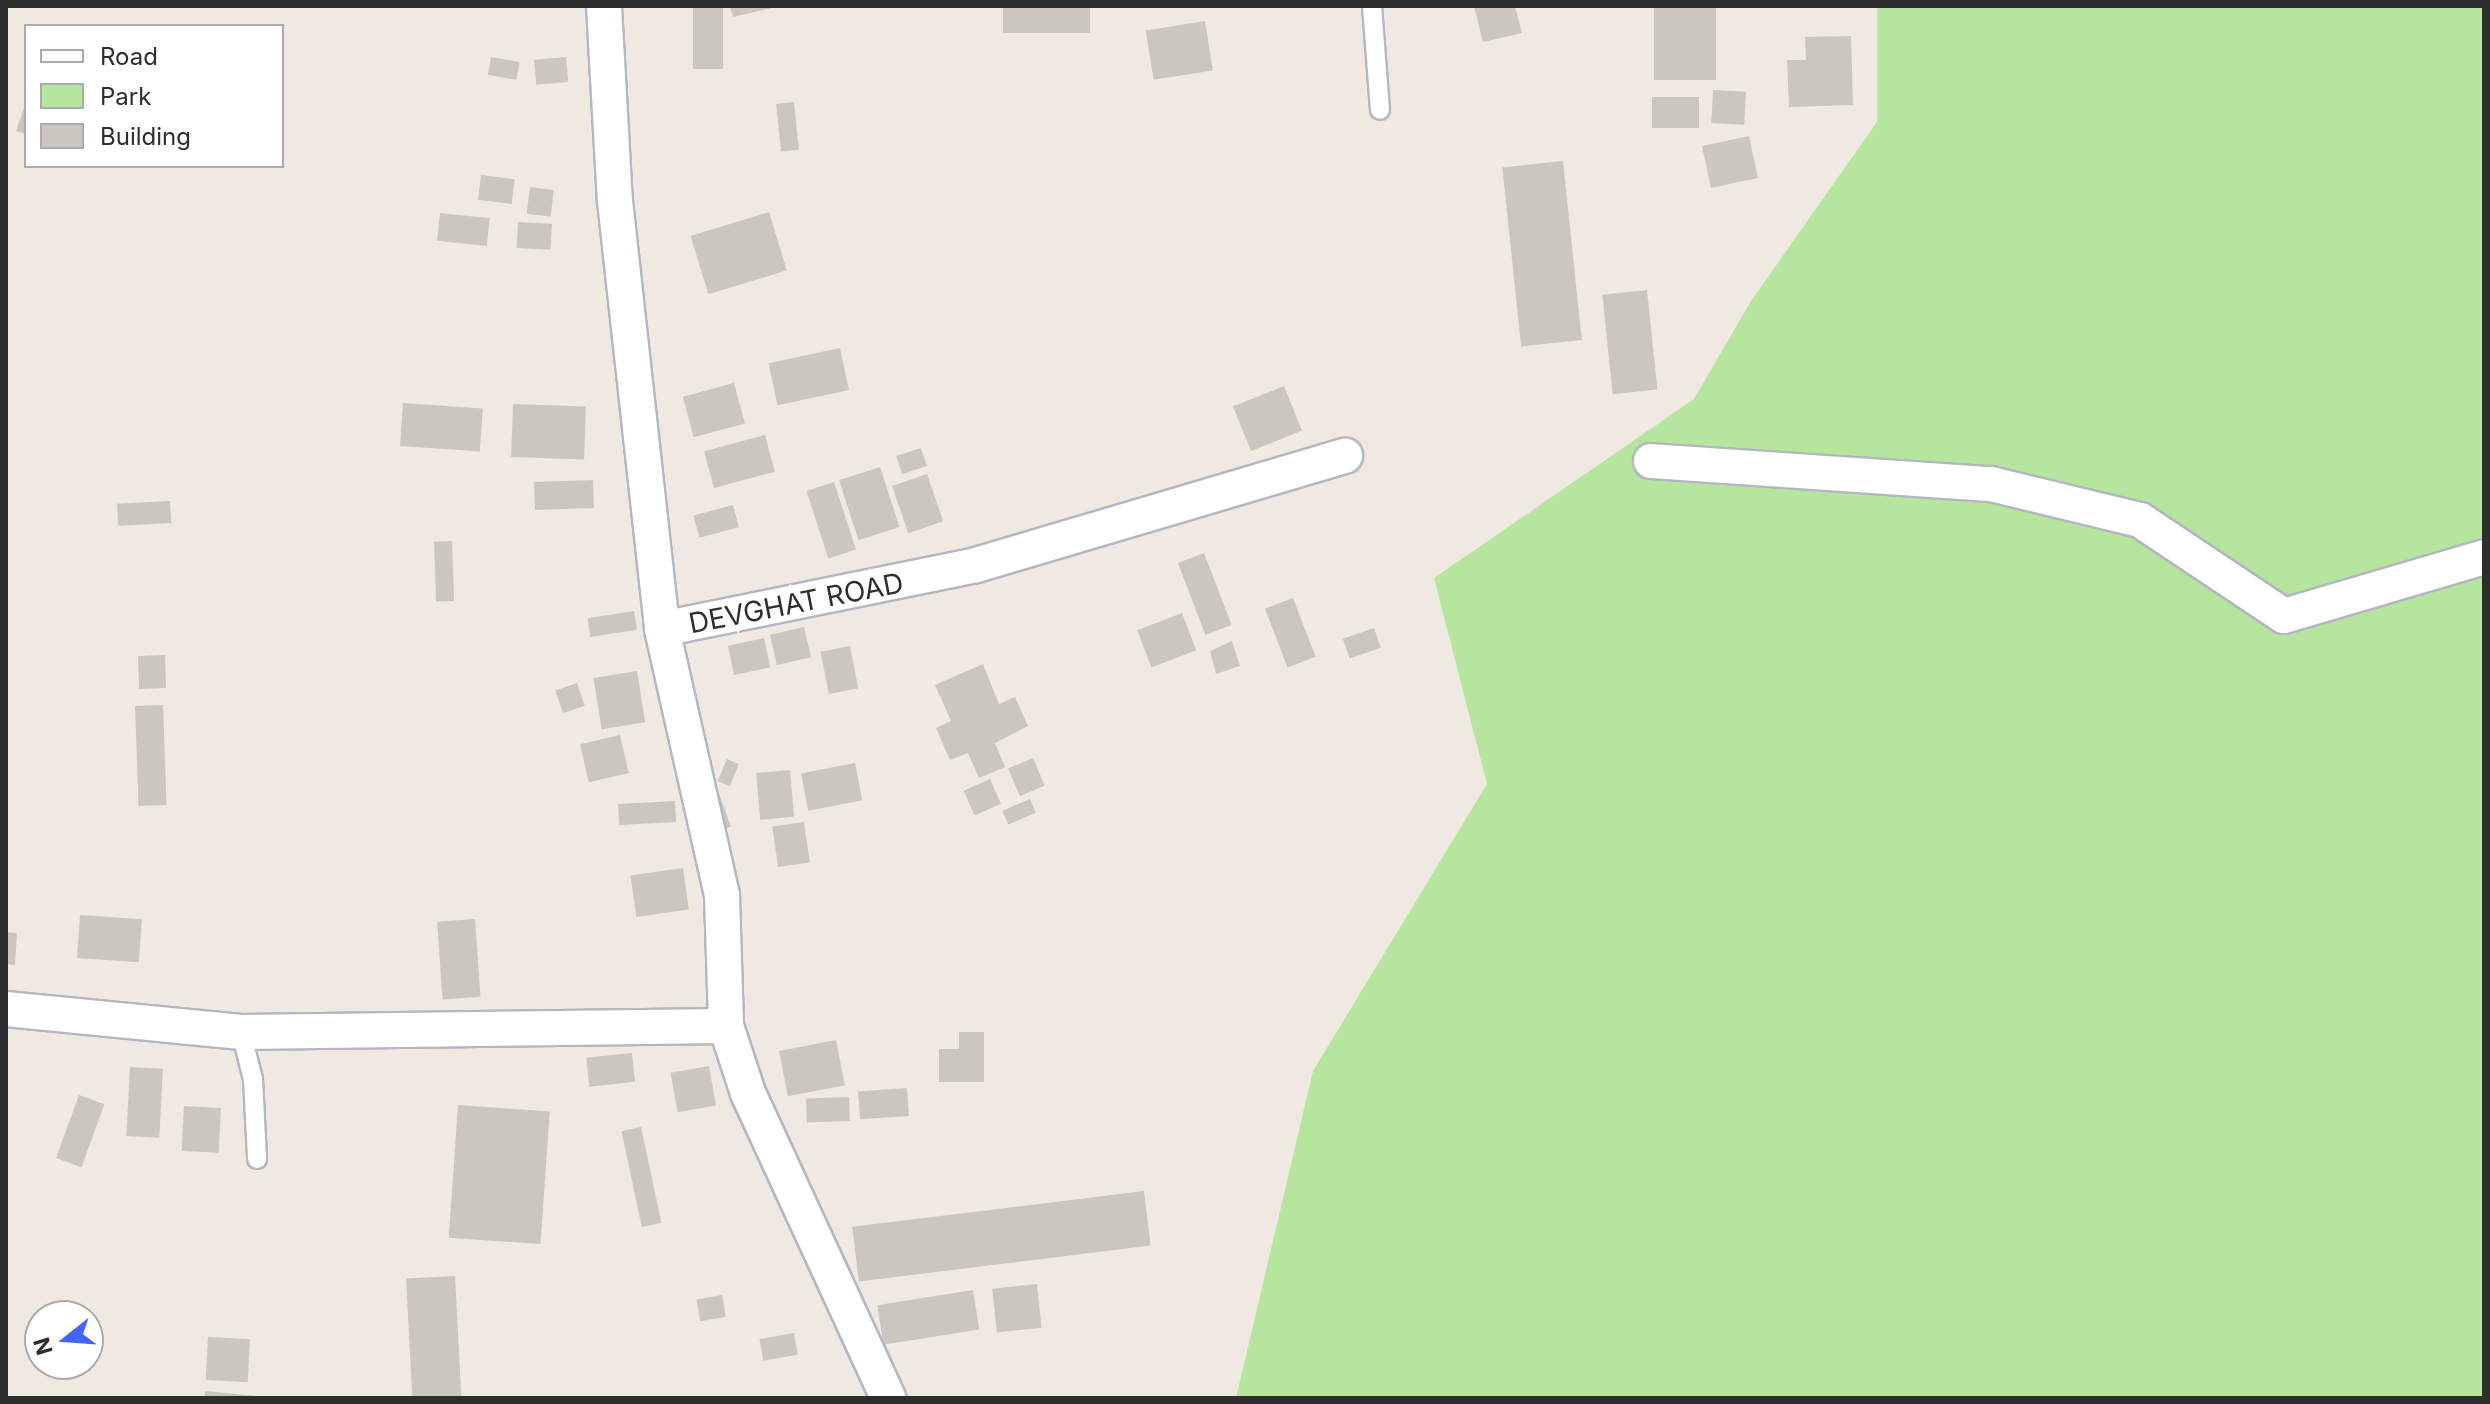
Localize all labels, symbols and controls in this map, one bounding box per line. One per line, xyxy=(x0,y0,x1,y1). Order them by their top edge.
legend xyxy=(24,24,284,168)
text: Road xyxy=(100,42,158,71)
text: Park xyxy=(100,82,151,111)
text: Building xyxy=(100,122,191,151)
street label: DEVGHAT ROAD xyxy=(686,566,906,640)
north arrow xyxy=(24,1300,104,1380)
text: N xyxy=(28,1335,58,1358)

